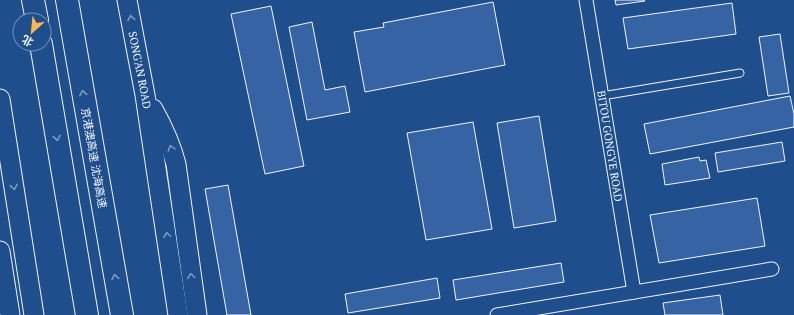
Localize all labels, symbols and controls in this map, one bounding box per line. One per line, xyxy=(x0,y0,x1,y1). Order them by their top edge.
north arrow xyxy=(12,12,52,52)
one-way arrow xyxy=(127,15,135,22)
street label: SONG'AN ROAD xyxy=(126,30,154,110)
text: 北 xyxy=(19,32,36,50)
street label: BITOU GONGYE ROAD xyxy=(594,89,626,203)
one-way arrow xyxy=(80,90,88,96)
street label: 京港澳高速 沈海高速 xyxy=(78,107,110,209)
one-way arrow xyxy=(52,135,61,141)
one-way arrow xyxy=(167,145,176,152)
one-way arrow xyxy=(9,184,18,190)
one-way arrow xyxy=(163,232,172,238)
one-way arrow xyxy=(111,273,120,280)
one-way arrow xyxy=(187,273,196,279)

